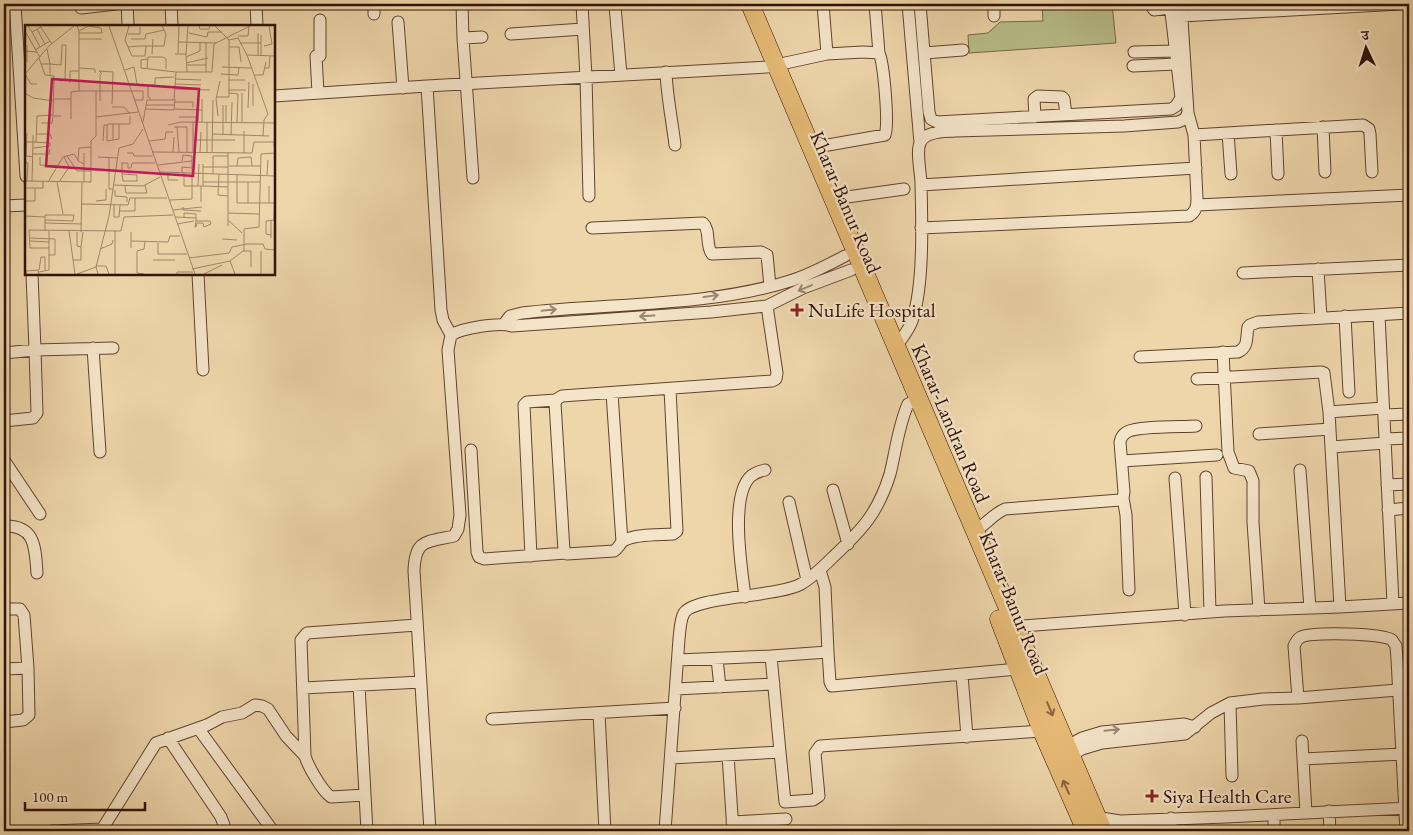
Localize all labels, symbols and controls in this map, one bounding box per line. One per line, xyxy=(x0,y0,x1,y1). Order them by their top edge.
north arrow xyxy=(1340,22,1390,72)
inset map xyxy=(25,25,275,275)
text: उ xyxy=(1360,26,1370,44)
street label: Kharar-Banur Road xyxy=(804,127,888,278)
one-way arrow xyxy=(798,283,813,293)
one-way arrow xyxy=(702,291,718,301)
place label: NuLife Hospital xyxy=(808,297,936,323)
marker: NuLife Hospital xyxy=(790,303,804,317)
one-way arrow xyxy=(540,305,556,315)
one-way arrow xyxy=(640,312,656,321)
street label: Kharar-Landran Road xyxy=(906,340,997,507)
street label: Kharar-Banur Road xyxy=(973,528,1055,679)
one-way arrow xyxy=(1046,701,1055,716)
one-way arrow xyxy=(1103,725,1119,735)
scale bar xyxy=(25,780,145,812)
one-way arrow xyxy=(1061,780,1071,795)
place label: Siya Health Care xyxy=(1163,783,1292,809)
text: 100 m xyxy=(32,787,69,806)
marker: Siya Health Care xyxy=(1145,789,1159,803)

